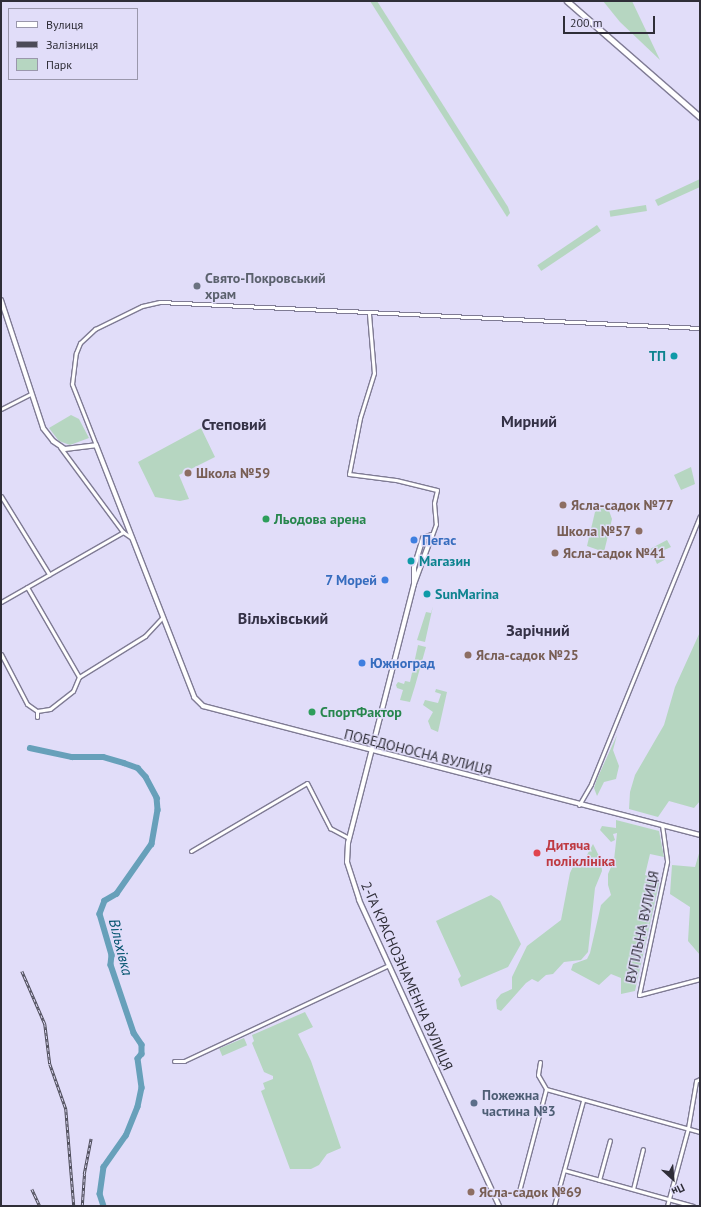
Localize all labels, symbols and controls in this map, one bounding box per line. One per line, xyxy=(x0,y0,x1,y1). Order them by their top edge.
legend xyxy=(8,8,138,80)
scale bar xyxy=(565,8,657,34)
text: 200 m xyxy=(570,15,603,30)
text: Вулиця xyxy=(46,17,83,32)
text: Залізниця xyxy=(46,37,98,52)
text: Парк xyxy=(46,57,72,72)
place label: Свято-Покровський храм xyxy=(205,270,326,302)
marker: Свято-Покровський храм xyxy=(192,281,202,291)
place label: ТП xyxy=(649,348,666,364)
marker: ТП xyxy=(669,351,679,361)
district label: Мирний xyxy=(501,411,557,431)
district label: Степовий xyxy=(201,414,267,434)
place label: Школа №59 xyxy=(196,465,270,481)
marker: Школа №59 xyxy=(183,468,193,478)
place label: Ясла-садок №77 xyxy=(571,497,674,513)
marker: Ясла-садок №77 xyxy=(558,500,568,510)
place label: Льодова арена xyxy=(274,511,366,527)
marker: Льодова арена xyxy=(261,514,271,524)
place label: Школа №57 xyxy=(557,523,631,539)
marker: Школа №57 xyxy=(634,526,644,536)
place label: Пегас xyxy=(422,532,456,548)
marker: Пегас xyxy=(409,535,419,545)
place label: Ясла-садок №41 xyxy=(563,545,666,561)
marker: Ясла-садок №41 xyxy=(550,548,560,558)
place label: Магазин xyxy=(419,553,471,569)
marker: Магазин xyxy=(406,556,416,566)
place label: 7 Морей xyxy=(325,572,377,588)
marker: 7 Морей xyxy=(380,575,390,585)
place label: SunMarina xyxy=(435,586,499,602)
marker: SunMarina xyxy=(422,589,432,599)
district label: Вільхівський xyxy=(238,608,328,628)
district label: Зарічний xyxy=(506,620,570,640)
place label: Ясла-садок №25 xyxy=(476,647,579,663)
marker: Ясла-садок №25 xyxy=(463,650,473,660)
place label: Южноград xyxy=(370,655,435,671)
marker: Южноград xyxy=(357,658,367,668)
place label: СпортФактор xyxy=(320,704,402,720)
marker: СпортФактор xyxy=(307,707,317,717)
street label: ПОБЕДОНОСНА ВУЛИЦЯ xyxy=(342,725,494,779)
place label: Дитяча поліклініка xyxy=(546,837,615,870)
marker: Дитяча поліклініка xyxy=(531,847,543,859)
street label: ВУГІЛЬНА ВУЛИЦЯ xyxy=(622,869,662,985)
street label: 2-ГА КРАСНОЗНАМЕННА ВУЛИЦЯ xyxy=(357,878,457,1074)
water label: Вільхівка xyxy=(105,917,137,977)
place label: Пожежна частина №3 xyxy=(482,1087,556,1120)
marker: Пожежна частина №3 xyxy=(469,1098,479,1108)
north arrow xyxy=(653,1159,693,1199)
text: Пн xyxy=(669,1181,687,1199)
place label: Ясла-садок №69 xyxy=(479,1184,582,1200)
marker: Ясла-садок №69 xyxy=(466,1187,476,1197)

